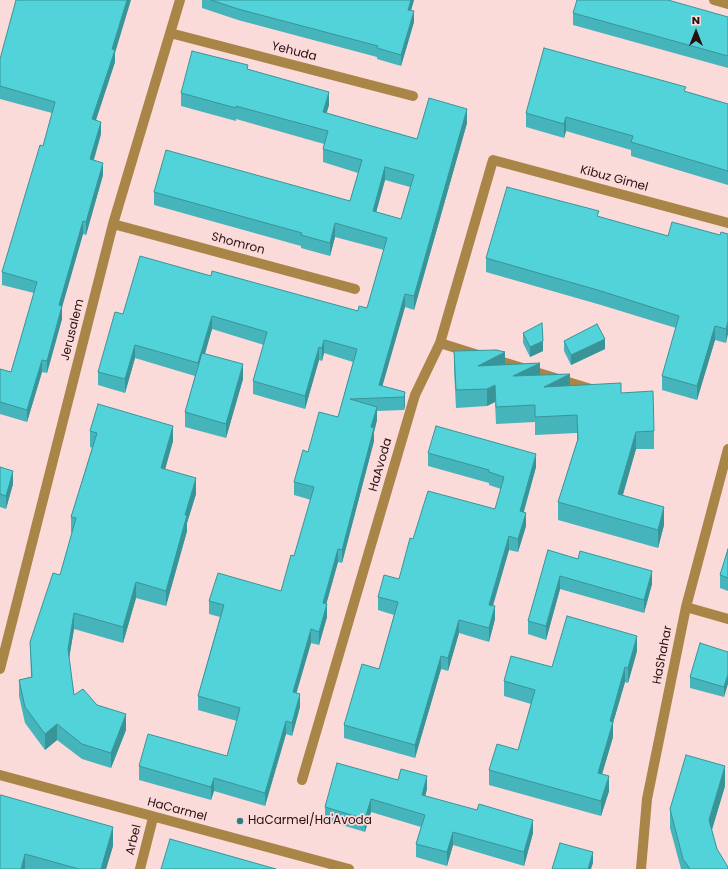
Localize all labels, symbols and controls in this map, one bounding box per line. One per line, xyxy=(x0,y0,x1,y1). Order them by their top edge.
north arrow xyxy=(676,12,716,52)
text: N xyxy=(692,12,700,28)
street label: Yehuda xyxy=(270,39,318,65)
street label: Kibuz Gimel xyxy=(579,163,649,195)
street label: Shomron xyxy=(210,230,266,258)
street label: Jerusalem xyxy=(58,298,88,362)
street label: HaAvoda xyxy=(366,437,396,493)
street label: HaShahar xyxy=(650,624,676,686)
street label: HaCarmel xyxy=(146,795,208,825)
place label: HaCarmel/Ha'Avoda xyxy=(248,814,372,828)
marker: HaCarmel/Ha'Avoda xyxy=(235,816,245,826)
street label: Arbel xyxy=(123,823,145,857)

